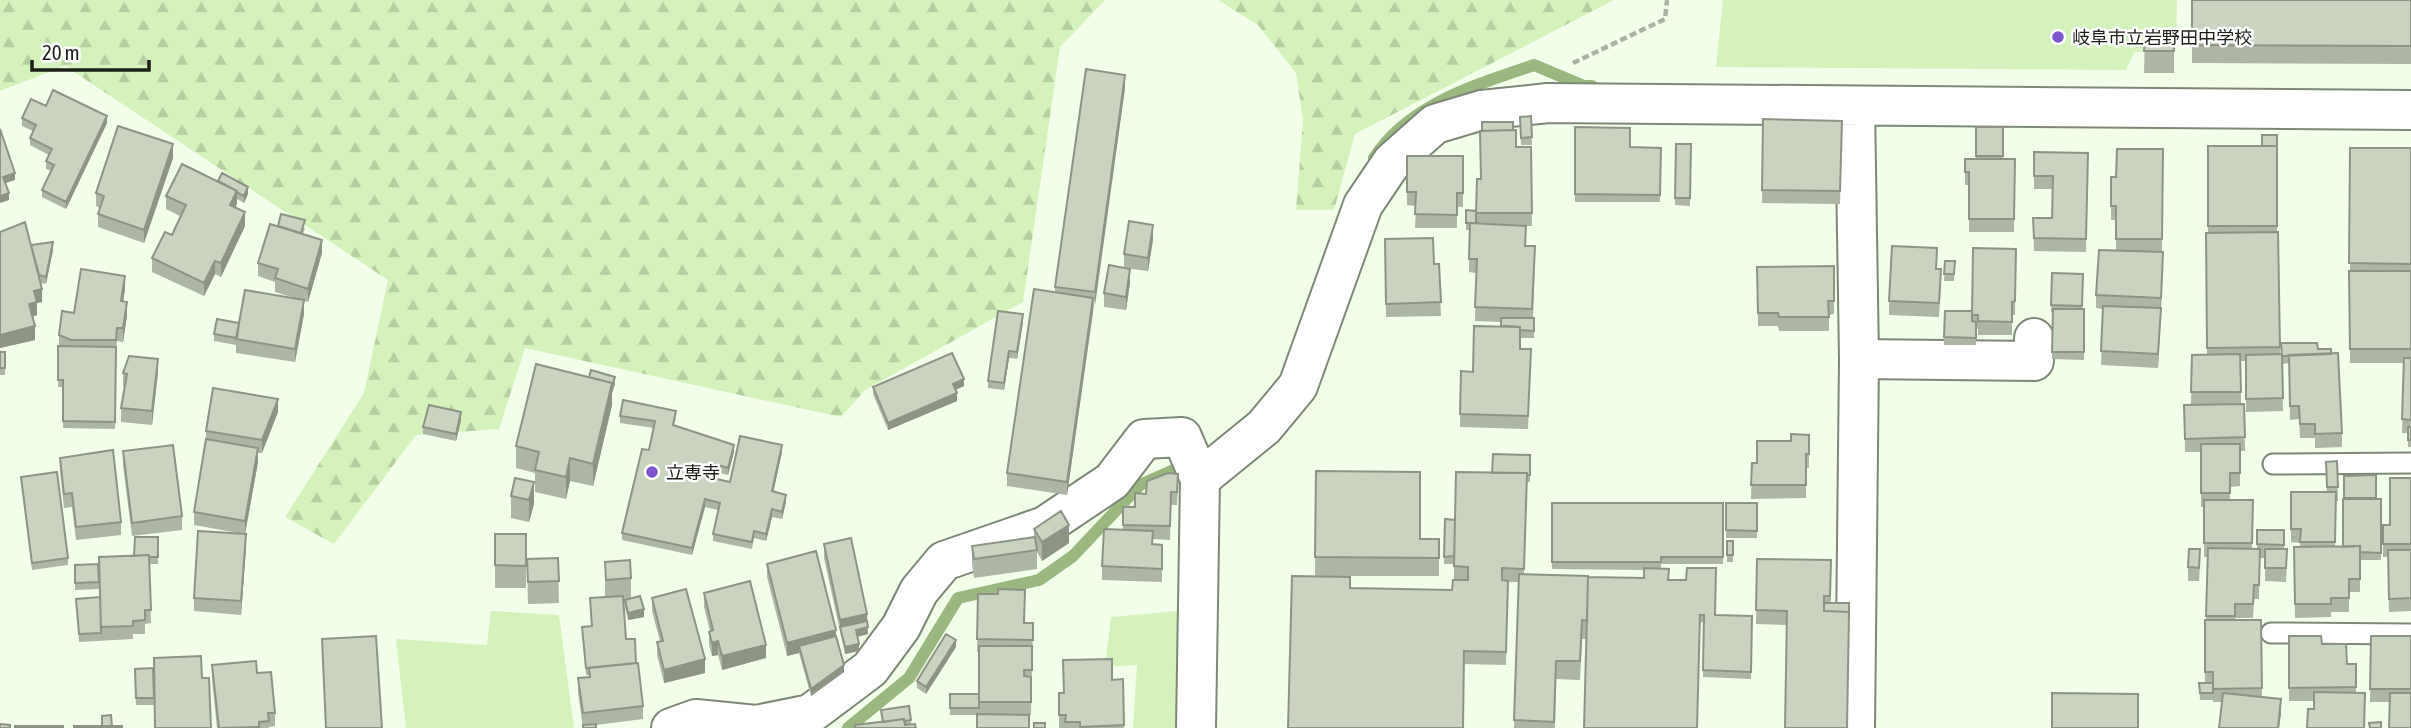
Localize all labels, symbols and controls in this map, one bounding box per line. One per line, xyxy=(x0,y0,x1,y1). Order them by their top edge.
place label: 岐阜市立岩野田中学校 xyxy=(2072,27,2252,48)
scale bar xyxy=(32,28,149,72)
marker: 岐阜市立岩野田中学校 xyxy=(2050,29,2066,45)
text: 20 m xyxy=(42,40,80,64)
place label: 立専寺 xyxy=(666,462,720,483)
marker: 立専寺 xyxy=(644,464,660,480)

